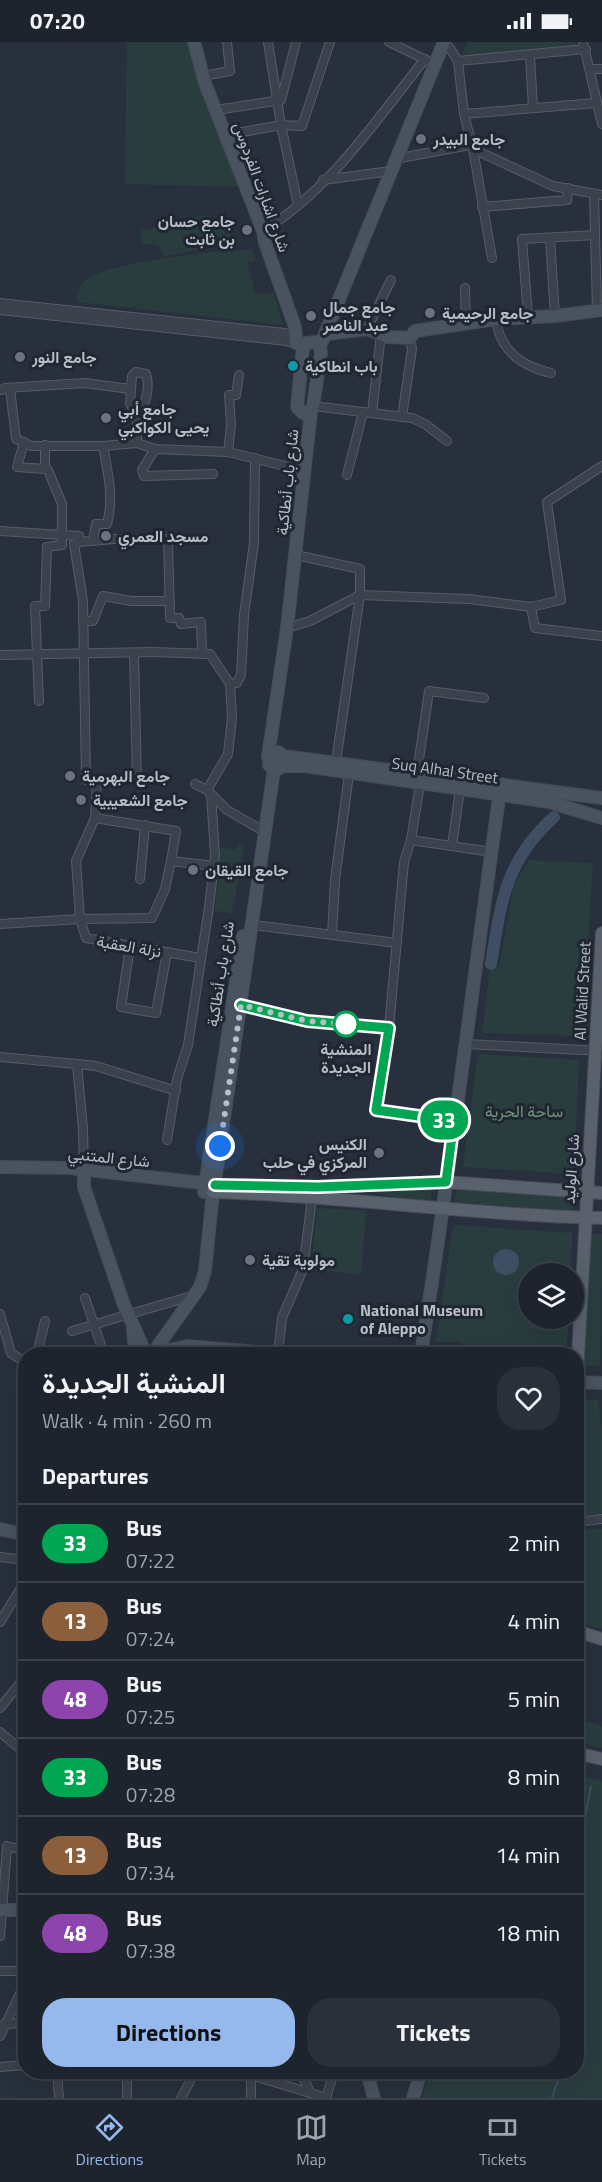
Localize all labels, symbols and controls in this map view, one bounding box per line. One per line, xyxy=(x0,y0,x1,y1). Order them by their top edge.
text: 07:20 xyxy=(30,4,85,38)
street label: شارع اشارات الفردوس xyxy=(227,119,297,255)
place label: جامع البيدر xyxy=(432,127,505,151)
marker: جامع البيدر xyxy=(414,132,428,146)
place label: جامع حسان بن ثابت xyxy=(158,209,235,251)
marker: جامع حسان بن ثابت xyxy=(240,223,254,237)
place label: جامع جمال عبد الناصر xyxy=(322,295,395,337)
place label: جامع الرحيمية xyxy=(442,301,534,325)
marker: جامع الرحيمية xyxy=(423,306,437,320)
marker: جامع جمال عبد الناصر xyxy=(304,309,318,323)
place label: جامع النور xyxy=(31,345,97,369)
marker: جامع النور xyxy=(13,350,27,364)
place label: باب انطاكية xyxy=(305,354,378,378)
marker: باب انطاكية xyxy=(286,359,300,373)
place label: جامع أبي يحيى الكواكبي xyxy=(118,397,209,441)
marker: جامع أبي يحيى الكواكبي xyxy=(99,411,113,425)
street label: شارع باب أنطاكية xyxy=(269,428,305,536)
place label: مسجد العمري xyxy=(118,524,209,550)
marker: مسجد العمري xyxy=(99,529,113,543)
street label: Suq Alhal Street xyxy=(390,751,500,789)
place label: جامع البهرمية xyxy=(82,764,170,788)
marker: جامع البهرمية xyxy=(63,769,77,783)
place label: جامع الشعيبية xyxy=(93,788,188,812)
marker: جامع الشعيبية xyxy=(74,793,88,807)
place label: جامع القيقان xyxy=(205,858,289,882)
marker: جامع القيقان xyxy=(186,863,200,877)
street label: شارع باب أنطاكية xyxy=(200,919,240,1029)
street label: نزلة العقبة xyxy=(95,929,163,963)
street label: Al Walid Street xyxy=(567,940,597,1041)
marker: المنشية الجديدة xyxy=(333,1011,359,1037)
place label: المنشية الجديدة xyxy=(320,1037,372,1079)
park label: ساحة الحرية xyxy=(485,1099,563,1123)
line badge: 33 xyxy=(417,1100,471,1140)
text: 33 xyxy=(432,1104,456,1136)
your location xyxy=(205,1131,235,1161)
place label: الكنيس المركزي في حلب xyxy=(263,1132,367,1176)
street label: شارع الوليد xyxy=(557,1133,585,1205)
street label: شارع المتنبي xyxy=(67,1141,151,1175)
marker: الكنيس المركزي في حلب xyxy=(372,1146,386,1160)
place label: مولوية تقية xyxy=(262,1248,335,1272)
marker: مولوية تقية xyxy=(243,1253,257,1267)
map controls xyxy=(518,1263,584,1329)
button: layers xyxy=(518,1263,584,1329)
place label: National Museum of Aleppo xyxy=(360,1298,483,1340)
marker: National Museum of Aleppo xyxy=(341,1312,355,1326)
text: المنشية الجديدة xyxy=(42,1361,226,1404)
button: heart xyxy=(497,1367,560,1430)
text: Walk · 4 min · 260 m xyxy=(42,1405,212,1436)
text: Departures xyxy=(42,1459,149,1493)
text: Bus xyxy=(126,1511,162,1545)
text: 2 min xyxy=(508,1526,560,1560)
text: 33 xyxy=(63,1527,87,1559)
text: 07:22 xyxy=(126,1545,175,1576)
text: Bus xyxy=(126,1589,162,1623)
text: 4 min xyxy=(508,1604,560,1638)
text: 13 xyxy=(63,1605,87,1637)
text: 07:24 xyxy=(126,1623,175,1654)
text: Bus xyxy=(126,1667,162,1701)
text: 5 min xyxy=(508,1682,560,1716)
text: 48 xyxy=(63,1683,87,1715)
text: 07:25 xyxy=(126,1701,175,1732)
text: Bus xyxy=(126,1745,162,1779)
text: 8 min xyxy=(508,1760,560,1794)
text: 33 xyxy=(63,1761,87,1793)
text: 07:28 xyxy=(126,1779,175,1810)
text: Bus xyxy=(126,1823,162,1857)
text: 14 min xyxy=(495,1838,560,1872)
text: 13 xyxy=(63,1839,87,1871)
text: 07:34 xyxy=(126,1857,175,1888)
text: Bus xyxy=(126,1901,162,1935)
text: 18 min xyxy=(495,1916,560,1950)
text: 48 xyxy=(63,1917,87,1949)
text: 07:38 xyxy=(126,1935,175,1966)
button: Directions xyxy=(42,1998,295,2067)
button: Tickets xyxy=(307,1998,560,2067)
tab: Directions xyxy=(76,2111,143,2171)
tab: Map xyxy=(295,2111,328,2171)
tab: Tickets xyxy=(479,2111,526,2171)

